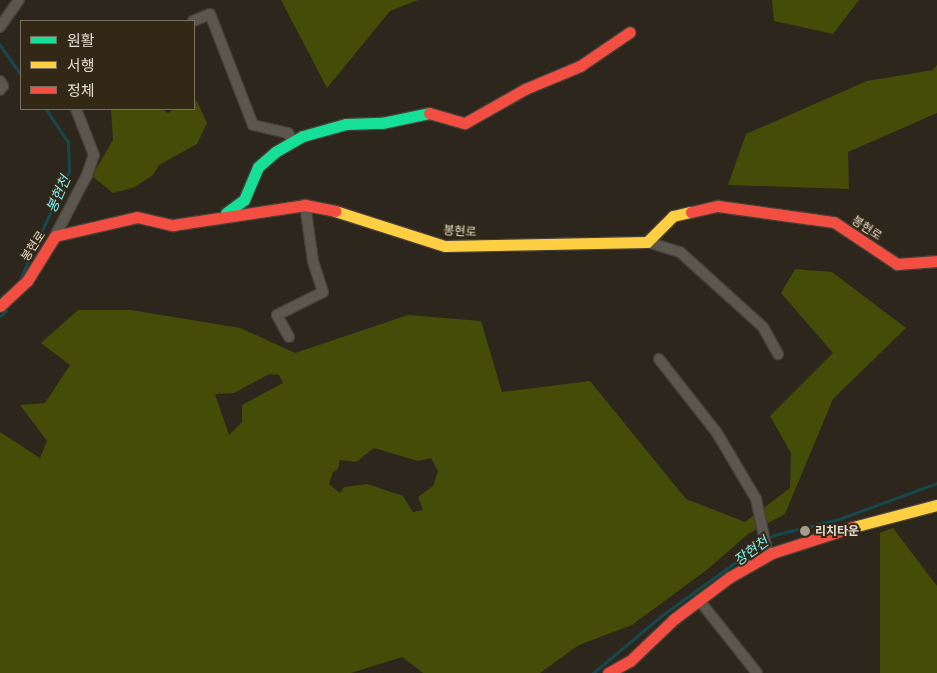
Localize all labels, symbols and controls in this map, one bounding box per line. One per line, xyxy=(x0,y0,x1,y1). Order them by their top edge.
legend xyxy=(20,20,195,110)
text: 원활 xyxy=(67,31,95,50)
text: 서행 xyxy=(67,56,95,75)
text: 정체 xyxy=(67,81,95,100)
water label: 봉현천 xyxy=(42,173,74,215)
street label: 봉현로 xyxy=(849,213,885,243)
street label: 봉현로 xyxy=(443,223,477,239)
street label: 봉현로 xyxy=(18,228,48,264)
place label: 리치타운 xyxy=(815,524,859,538)
marker: 리치타운 xyxy=(799,525,811,537)
water label: 장현천 xyxy=(730,533,772,569)

